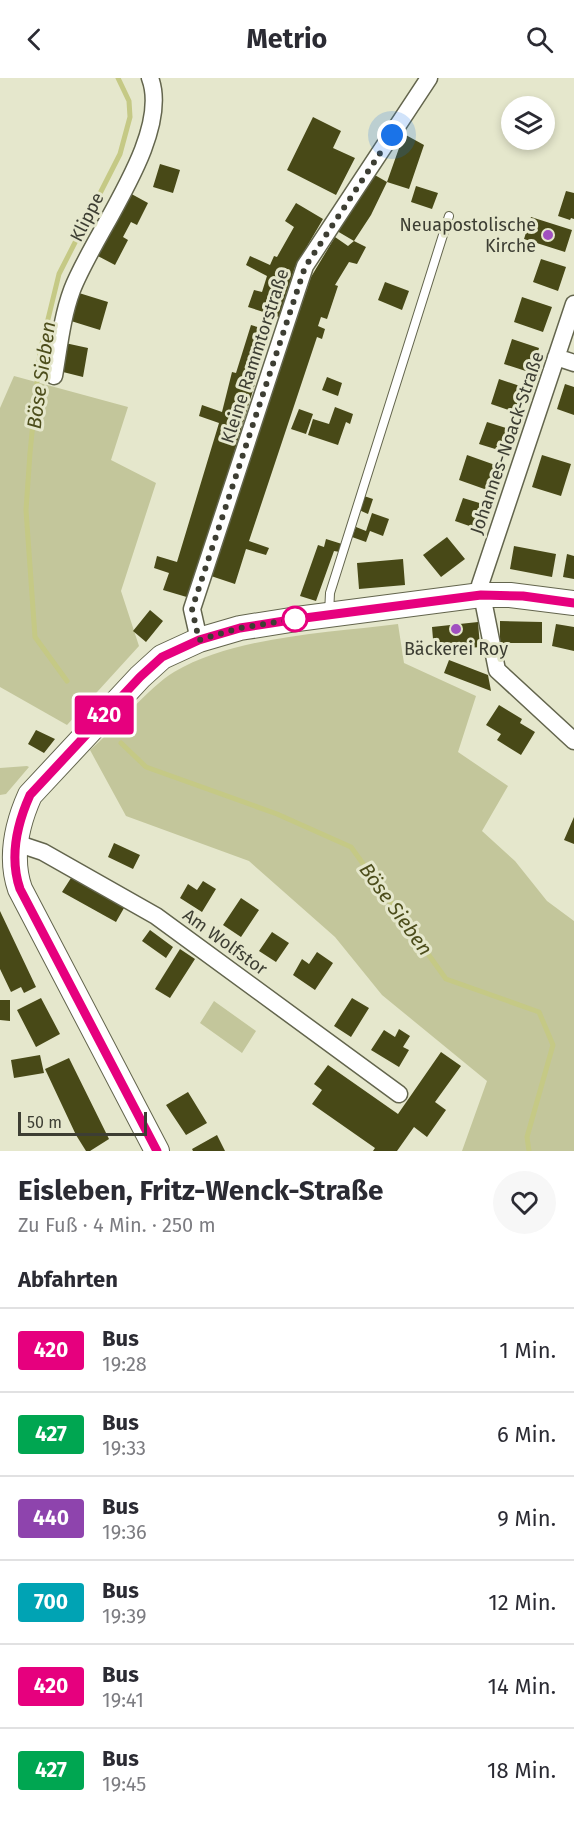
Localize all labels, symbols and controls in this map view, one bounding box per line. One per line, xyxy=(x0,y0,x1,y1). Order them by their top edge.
icon: back xyxy=(18,23,51,56)
text: Metrio xyxy=(247,23,327,55)
icon: search xyxy=(523,23,556,56)
map controls xyxy=(501,96,555,150)
button: layers xyxy=(501,96,555,150)
your location xyxy=(377,120,407,150)
street label: Klippe xyxy=(65,189,109,245)
place label: Neuapostolische Kirche xyxy=(400,214,536,257)
marker: Neuapostolische Kirche xyxy=(541,228,555,242)
street label: Kleine Rammtorstraße xyxy=(216,266,294,446)
water label: Böse Sieben xyxy=(22,320,60,430)
street label: Johannes-Noack-Straße xyxy=(465,349,549,537)
unlabelled marker xyxy=(282,606,308,632)
marker: Bäckerei Roy xyxy=(449,622,463,636)
place label: Bäckerei Roy xyxy=(404,638,508,660)
line badge: 420 xyxy=(70,696,138,734)
text: 420 xyxy=(87,702,121,728)
water label: Böse Sieben xyxy=(354,858,438,960)
street label: Am Wolfstor xyxy=(178,904,272,980)
scale bar xyxy=(18,1109,147,1136)
text: 50 m xyxy=(27,1113,62,1132)
button: heart xyxy=(493,1171,556,1234)
text: Eisleben, Fritz-Wenck-Straße xyxy=(18,1174,384,1207)
text: Zu Fuß · 4 Min. · 250 m xyxy=(18,1213,216,1237)
text: Abfahrten xyxy=(18,1266,118,1293)
text: Bus xyxy=(102,1325,139,1352)
text: 420 xyxy=(34,1337,68,1363)
text: 1 Min. xyxy=(499,1337,556,1364)
text: 19:28 xyxy=(102,1352,147,1376)
text: Bus xyxy=(102,1409,139,1436)
text: 427 xyxy=(35,1421,67,1447)
text: 6 Min. xyxy=(497,1421,556,1448)
text: 19:33 xyxy=(102,1436,146,1460)
text: Bus xyxy=(102,1493,139,1520)
text: 440 xyxy=(33,1505,69,1531)
text: 9 Min. xyxy=(497,1505,556,1532)
text: 19:36 xyxy=(102,1520,147,1544)
text: Bus xyxy=(102,1577,139,1604)
text: 700 xyxy=(34,1589,68,1615)
text: 12 Min. xyxy=(488,1589,556,1616)
text: 19:39 xyxy=(102,1604,146,1628)
text: Bus xyxy=(102,1661,139,1688)
text: 420 xyxy=(34,1673,68,1699)
text: 14 Min. xyxy=(487,1673,556,1700)
text: 19:41 xyxy=(102,1688,144,1712)
text: Bus xyxy=(102,1745,139,1772)
text: 427 xyxy=(35,1757,67,1783)
text: 18 Min. xyxy=(487,1757,556,1784)
text: 19:45 xyxy=(102,1772,146,1796)

